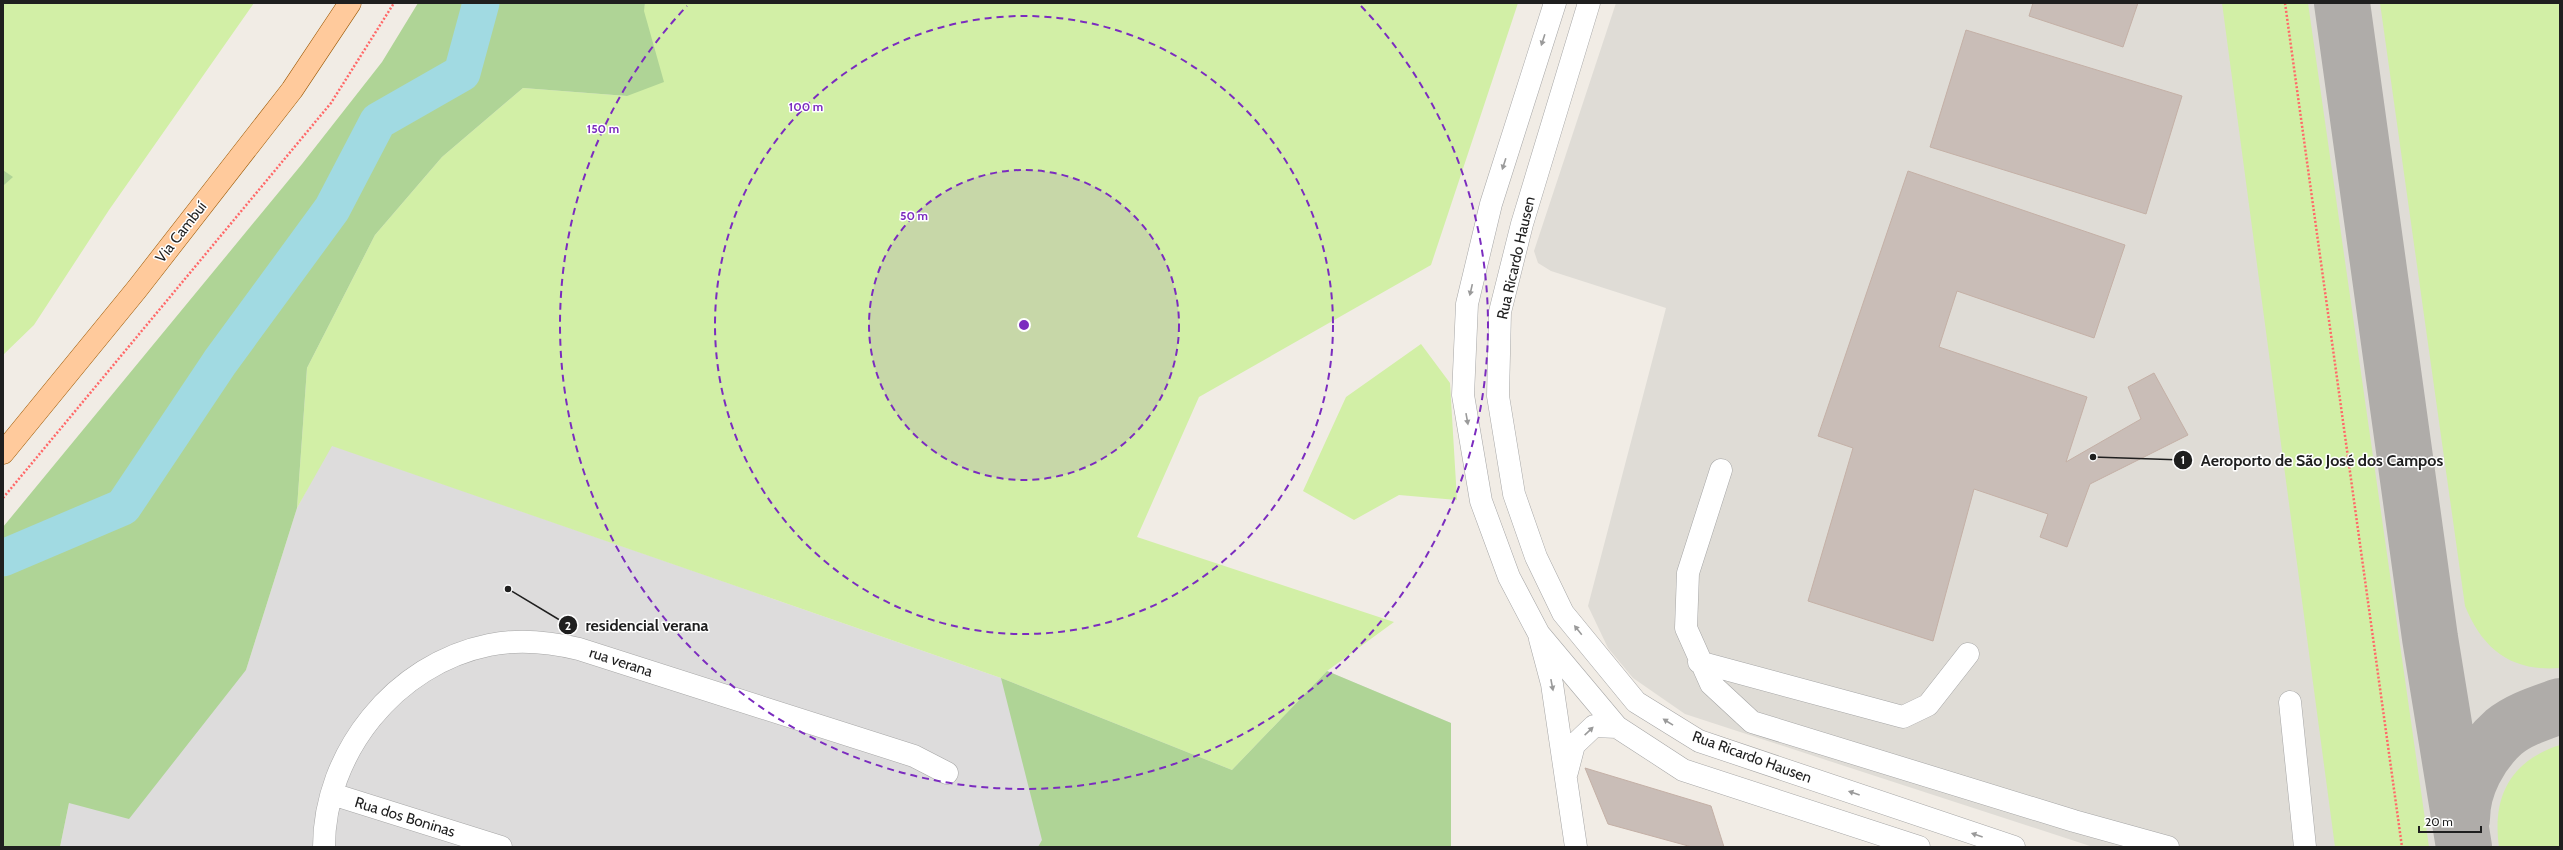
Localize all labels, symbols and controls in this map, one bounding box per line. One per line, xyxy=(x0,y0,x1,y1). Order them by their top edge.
one-way arrow xyxy=(1540,35,1546,47)
text: 100 m xyxy=(789,99,823,114)
text: 150 m xyxy=(587,121,619,136)
one-way arrow xyxy=(1501,158,1507,170)
street label: Rua Ricardo Hausen xyxy=(1493,195,1539,321)
street label: Via Cambuí xyxy=(152,198,210,266)
text: 50 m xyxy=(900,208,928,223)
one-way arrow xyxy=(1467,284,1473,296)
centre of rings xyxy=(1017,318,1031,332)
one-way arrow xyxy=(1464,413,1470,425)
callout: Aeroporto de São José dos Campos xyxy=(2173,446,2451,474)
text: Aeroporto de São José dos Campos xyxy=(2201,451,2443,470)
text: 1 xyxy=(2181,452,2185,467)
callout: residencial verana xyxy=(558,611,717,639)
text: residencial verana xyxy=(585,616,709,635)
text: 2 xyxy=(565,618,571,633)
one-way arrow xyxy=(1573,625,1582,636)
street label: rua verana xyxy=(587,643,656,681)
one-way arrow xyxy=(1549,679,1555,691)
one-way arrow xyxy=(1662,718,1674,725)
one-way arrow xyxy=(1584,726,1594,736)
street label: Rua Ricardo Hausen xyxy=(1690,727,1814,787)
one-way arrow xyxy=(1848,790,1860,796)
street label: Rua dos Boninas xyxy=(353,793,457,841)
scale bar xyxy=(2419,808,2481,834)
text: 20 m xyxy=(2425,814,2453,829)
one-way arrow xyxy=(1971,831,1983,837)

